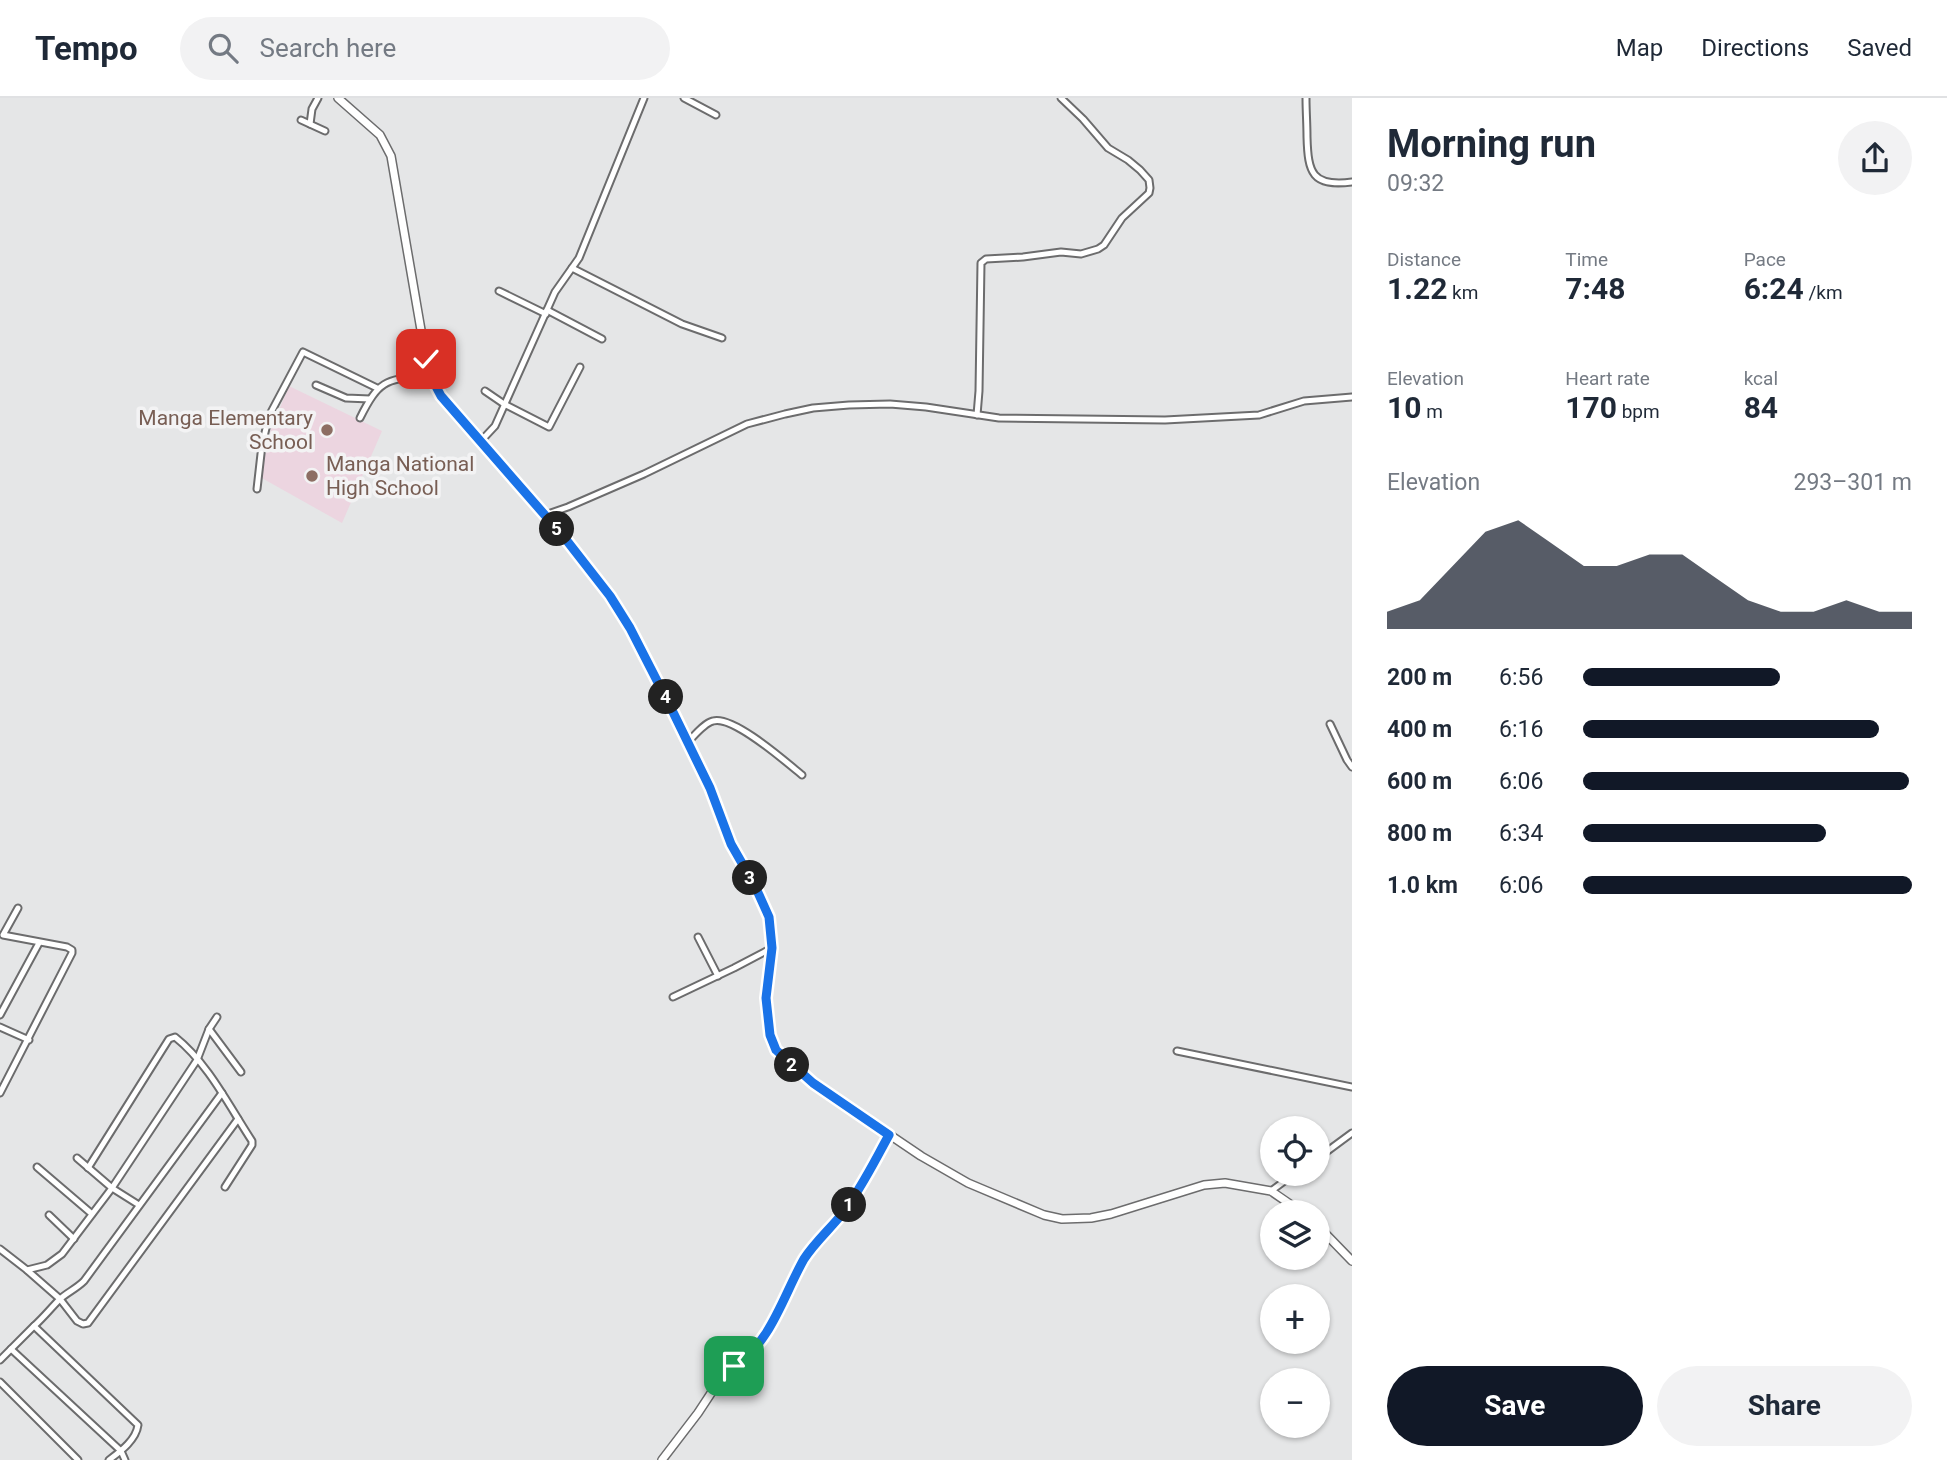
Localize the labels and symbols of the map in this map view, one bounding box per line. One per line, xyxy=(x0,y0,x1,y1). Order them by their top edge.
pin xyxy=(396,329,456,389)
place label: Manga Elementary School xyxy=(138,406,313,454)
marker: Manga Elementary School xyxy=(319,422,335,438)
place label: Manga National High School xyxy=(326,452,474,500)
marker: Manga National High School xyxy=(304,468,320,484)
pin: 5 xyxy=(540,512,574,546)
pin: 4 xyxy=(648,680,684,714)
pin: 3 xyxy=(732,860,768,896)
pin: 2 xyxy=(774,1048,810,1082)
pin: 1 xyxy=(832,1188,866,1222)
pin xyxy=(704,1336,764,1396)

